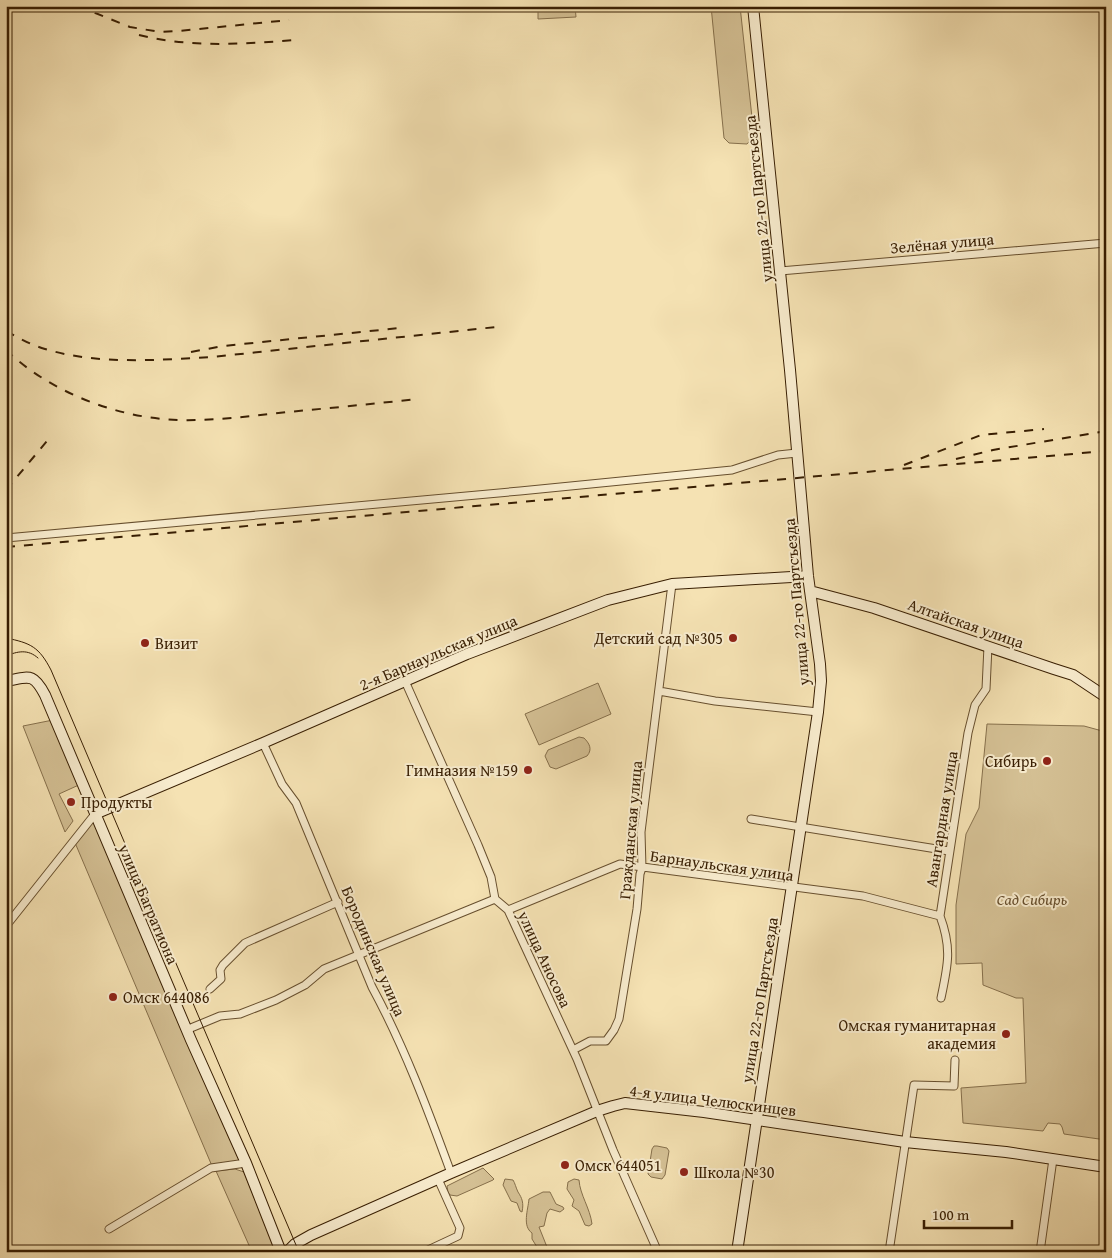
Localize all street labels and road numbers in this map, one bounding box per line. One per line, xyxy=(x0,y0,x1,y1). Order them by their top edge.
street label: улица 22-го Партсъезда xyxy=(737,114,779,285)
street label: Зелёная улица xyxy=(889,226,995,259)
street label: улица 22-го Партсъезда xyxy=(777,517,815,688)
street label: Алтайская улица xyxy=(905,592,1028,654)
street label: 2-я Барнаульская улица xyxy=(355,608,521,696)
street label: Авангардная улица xyxy=(918,749,964,889)
street label: Гражданская улица xyxy=(612,759,648,900)
street label: улица Багратиона xyxy=(112,839,185,968)
street label: Барнаульская улица xyxy=(649,843,796,887)
street label: Бородинская улица xyxy=(336,882,412,1020)
street label: улица Аносова xyxy=(512,906,578,1012)
street label: улица 22-го Партсъезда xyxy=(734,915,784,1086)
street label: 4-я улица Челюскинцев xyxy=(628,1078,798,1122)

